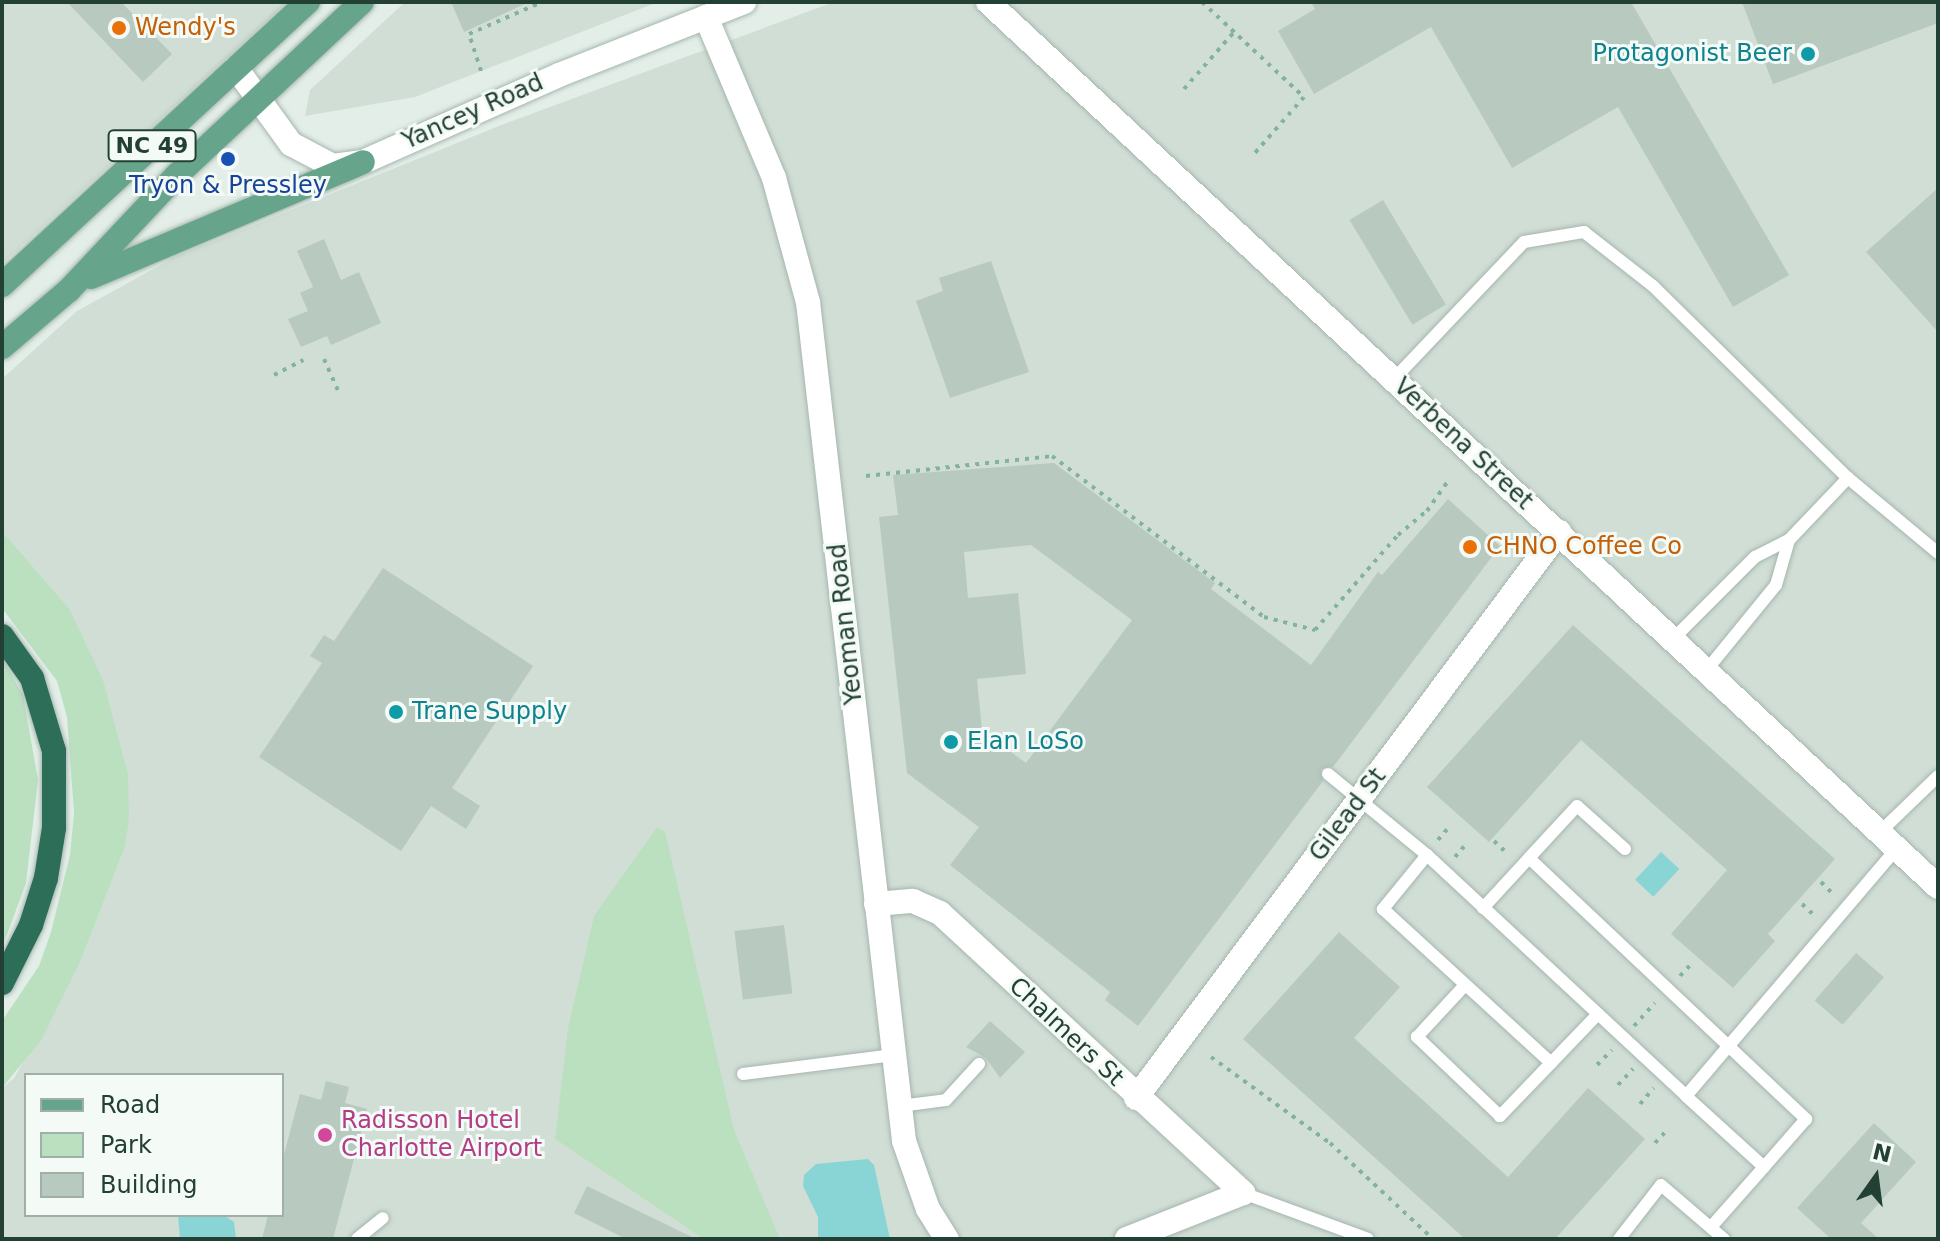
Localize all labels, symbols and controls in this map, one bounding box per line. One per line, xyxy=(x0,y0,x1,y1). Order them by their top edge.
place label: Wendy's xyxy=(135,14,236,42)
marker: Wendy's xyxy=(110,19,128,37)
place label: Protagonist Beer xyxy=(1593,40,1792,68)
marker: Protagonist Beer xyxy=(1799,45,1817,63)
street label: Yancey Road xyxy=(398,68,548,156)
road number: NC 49 xyxy=(106,128,198,164)
marker: Tryon & Pressley xyxy=(219,150,237,168)
place label: Tryon & Pressley xyxy=(129,172,327,200)
street label: Verbena Street xyxy=(1387,372,1539,516)
place label: CHNO Coffee Co xyxy=(1486,533,1682,561)
marker: CHNO Coffee Co xyxy=(1461,538,1479,556)
street label: Yeoman Road xyxy=(823,542,869,706)
place label: Trane Supply xyxy=(412,698,567,726)
marker: Trane Supply xyxy=(387,703,405,721)
place label: Elan LoSo xyxy=(967,728,1084,756)
marker: Elan LoSo xyxy=(942,733,960,751)
street label: Gilead St xyxy=(1304,763,1392,867)
street label: Chalmers St xyxy=(1003,972,1129,1092)
legend xyxy=(24,1073,284,1217)
text: Road xyxy=(100,1091,160,1119)
place label: Radisson Hotel Charlotte Airport xyxy=(341,1107,542,1163)
marker: Radisson Hotel Charlotte Airport xyxy=(316,1126,334,1144)
text: Park xyxy=(100,1131,152,1159)
north arrow xyxy=(1836,1137,1916,1217)
text: N xyxy=(1870,1139,1894,1168)
text: Building xyxy=(100,1171,197,1199)

